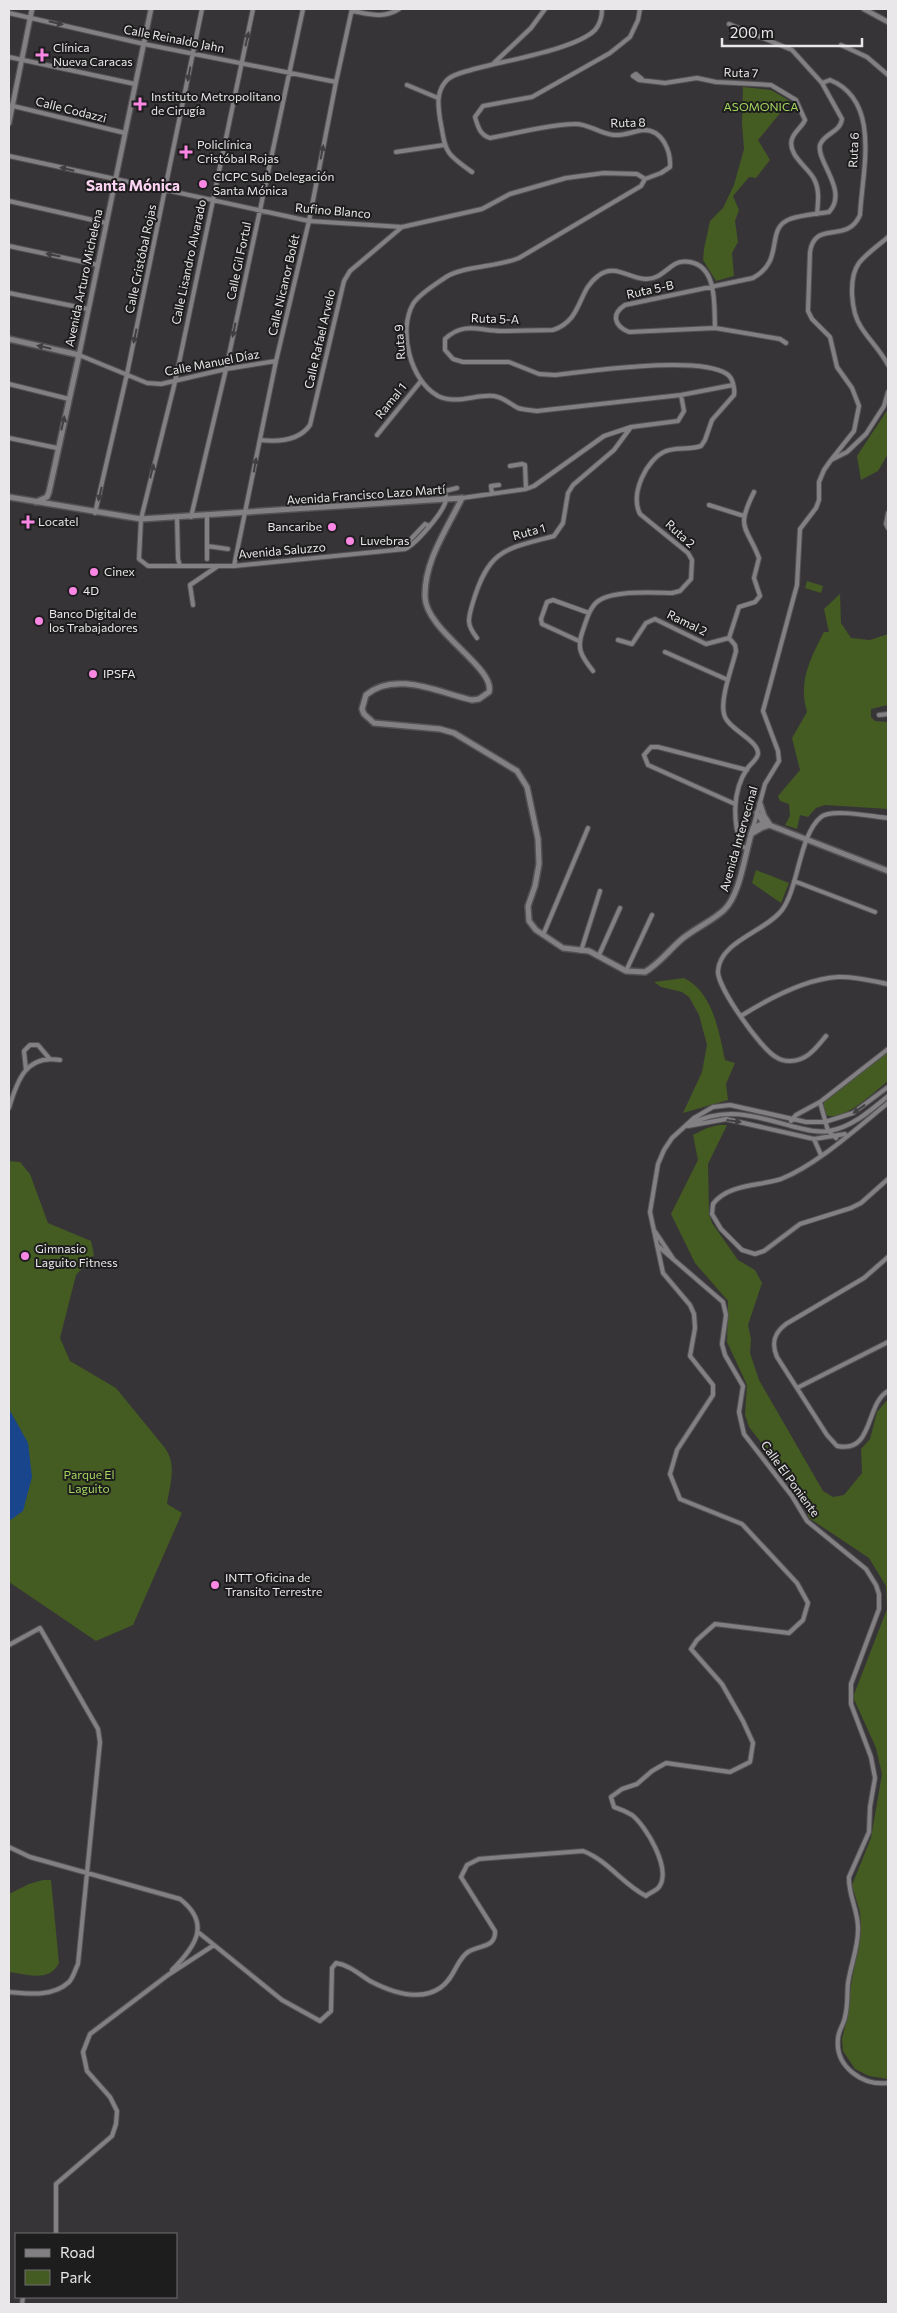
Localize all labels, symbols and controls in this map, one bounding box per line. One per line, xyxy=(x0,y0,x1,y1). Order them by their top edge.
scale bar xyxy=(722,15,862,47)
one-way arrow xyxy=(49,19,64,27)
street label: Calle Reinaldo Jahn xyxy=(122,21,226,56)
text: 200 m xyxy=(730,23,774,41)
one-way arrow xyxy=(243,32,251,47)
place label: Clínica Nueva Caracas xyxy=(53,40,133,68)
marker: Clínica Nueva Caracas xyxy=(35,48,49,62)
street label: Ruta 7 xyxy=(724,64,759,80)
one-way arrow xyxy=(185,66,193,81)
place label: Instituto Metropolitano de Cirugía xyxy=(151,89,281,117)
street label: Calle Codazzi xyxy=(34,93,108,125)
marker: Instituto Metropolitano de Cirugía xyxy=(133,97,147,111)
park label: ASOMONICA xyxy=(724,99,798,113)
street label: Ruta 8 xyxy=(610,114,646,130)
street label: Ruta 6 xyxy=(845,132,861,168)
place label: Policlínica Cristóbal Rojas xyxy=(197,137,279,165)
one-way arrow xyxy=(319,143,327,159)
marker: Policlínica Cristóbal Rojas xyxy=(179,145,193,159)
one-way arrow xyxy=(59,164,75,172)
place label: CICPC Sub Delegación Santa Mónica xyxy=(213,169,334,197)
district label: Santa Mónica xyxy=(86,176,180,194)
marker: CICPC Sub Delegación Santa Mónica xyxy=(197,178,209,190)
street label: Calle Lisandro Alvarado xyxy=(168,198,208,326)
street label: Rufino Blanco xyxy=(295,200,372,220)
street label: Calle Cristóbal Rojas xyxy=(122,203,158,315)
street label: Avenida Arturo Michelena xyxy=(62,208,104,348)
street label: Calle Gil Fortul xyxy=(223,220,253,301)
street label: Calle Nicanor Bolét xyxy=(265,233,302,337)
one-way arrow xyxy=(46,251,61,259)
street label: Ruta 5-B xyxy=(625,277,675,301)
street label: Calle Rafael Arvelo xyxy=(301,288,337,390)
street label: Ruta 5-A xyxy=(471,310,519,326)
one-way arrow xyxy=(230,323,238,338)
street label: Ruta 9 xyxy=(391,324,407,360)
one-way arrow xyxy=(131,328,139,343)
one-way arrow xyxy=(36,343,51,351)
street label: Calle Manuel Díaz xyxy=(163,346,260,378)
street label: Ramal 1 xyxy=(372,380,409,421)
one-way arrow xyxy=(59,416,67,431)
one-way arrow xyxy=(252,456,260,472)
one-way arrow xyxy=(148,464,156,479)
street label: Avenida Francisco Lazo Martí xyxy=(286,481,447,507)
one-way arrow xyxy=(95,487,103,503)
place label: Locatel xyxy=(38,514,78,528)
marker: Locatel xyxy=(22,516,34,528)
street label: Ruta 2 xyxy=(663,516,699,550)
place label: Bancaribe xyxy=(268,519,322,533)
street label: Ruta 1 xyxy=(511,520,547,542)
marker: Bancaribe xyxy=(326,521,338,533)
place label: Luvebras xyxy=(360,533,409,547)
marker: Luvebras xyxy=(344,535,356,547)
street label: Avenida Saluzzo xyxy=(238,539,326,561)
place label: Cinex xyxy=(104,564,136,578)
marker: Cinex xyxy=(88,566,100,578)
place label: 4D xyxy=(83,583,99,597)
marker: 4D xyxy=(67,585,79,597)
place label: Banco Digital de los Trabajadores xyxy=(49,606,138,634)
street label: Ramal 2 xyxy=(665,606,710,638)
marker: Banco Digital de los Trabajadores xyxy=(33,615,45,627)
place label: IPSFA xyxy=(103,666,136,680)
marker: IPSFA xyxy=(87,668,99,680)
street label: Avenida Intervecinal xyxy=(716,784,760,893)
one-way arrow xyxy=(852,1104,866,1114)
one-way arrow xyxy=(726,1117,742,1125)
place label: Gimnasio Laguito Fitness xyxy=(35,1241,118,1269)
marker: Gimnasio Laguito Fitness xyxy=(19,1250,31,1262)
street label: Calle El Poniente xyxy=(759,1438,823,1519)
park label: Parque El Laguito xyxy=(64,1467,114,1495)
place label: INTT Oficina de Transito Terrestre xyxy=(225,1570,322,1598)
marker: INTT Oficina de Transito Terrestre xyxy=(209,1579,221,1591)
legend xyxy=(15,2233,178,2298)
text: Road xyxy=(60,2243,95,2261)
text: Park xyxy=(60,2268,91,2286)

